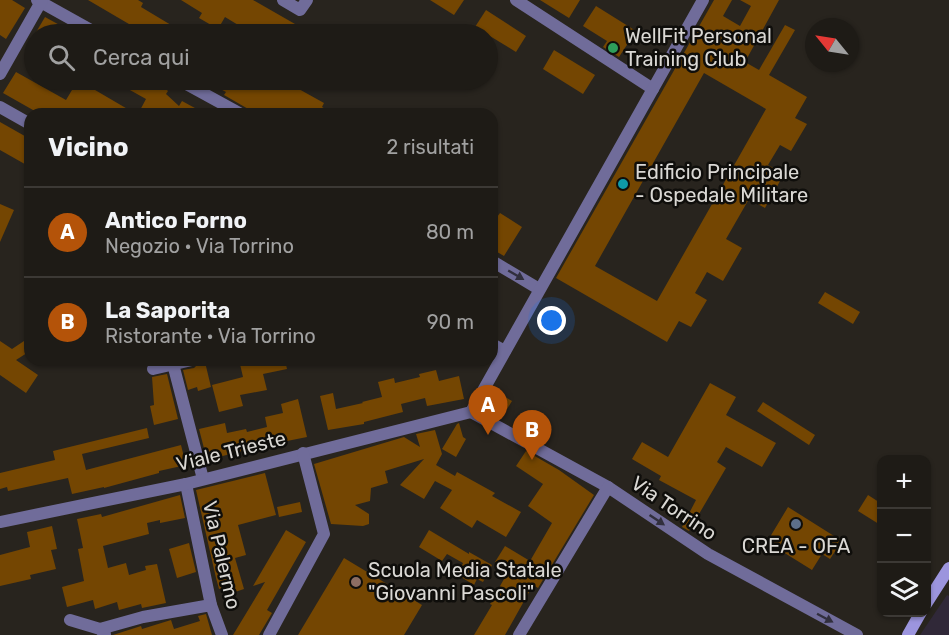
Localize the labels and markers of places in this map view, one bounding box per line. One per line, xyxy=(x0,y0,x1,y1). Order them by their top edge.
place label: WellFit Personal Training Club xyxy=(625,24,772,71)
marker: WellFit Personal Training Club xyxy=(606,41,620,55)
place label: Edificio Principale - Ospedale Militare xyxy=(635,160,808,207)
marker: Edificio Principale - Ospedale Militare xyxy=(616,177,630,191)
pin: A xyxy=(468,386,508,435)
pin: B xyxy=(512,410,552,460)
marker: CREA - OFA xyxy=(789,517,803,531)
place label: CREA - OFA xyxy=(742,534,850,558)
place label: Scuola Media Statale "Giovanni Pascoli" xyxy=(368,558,562,605)
marker: Scuola Media Statale "Giovanni Pascoli" xyxy=(349,575,363,589)

